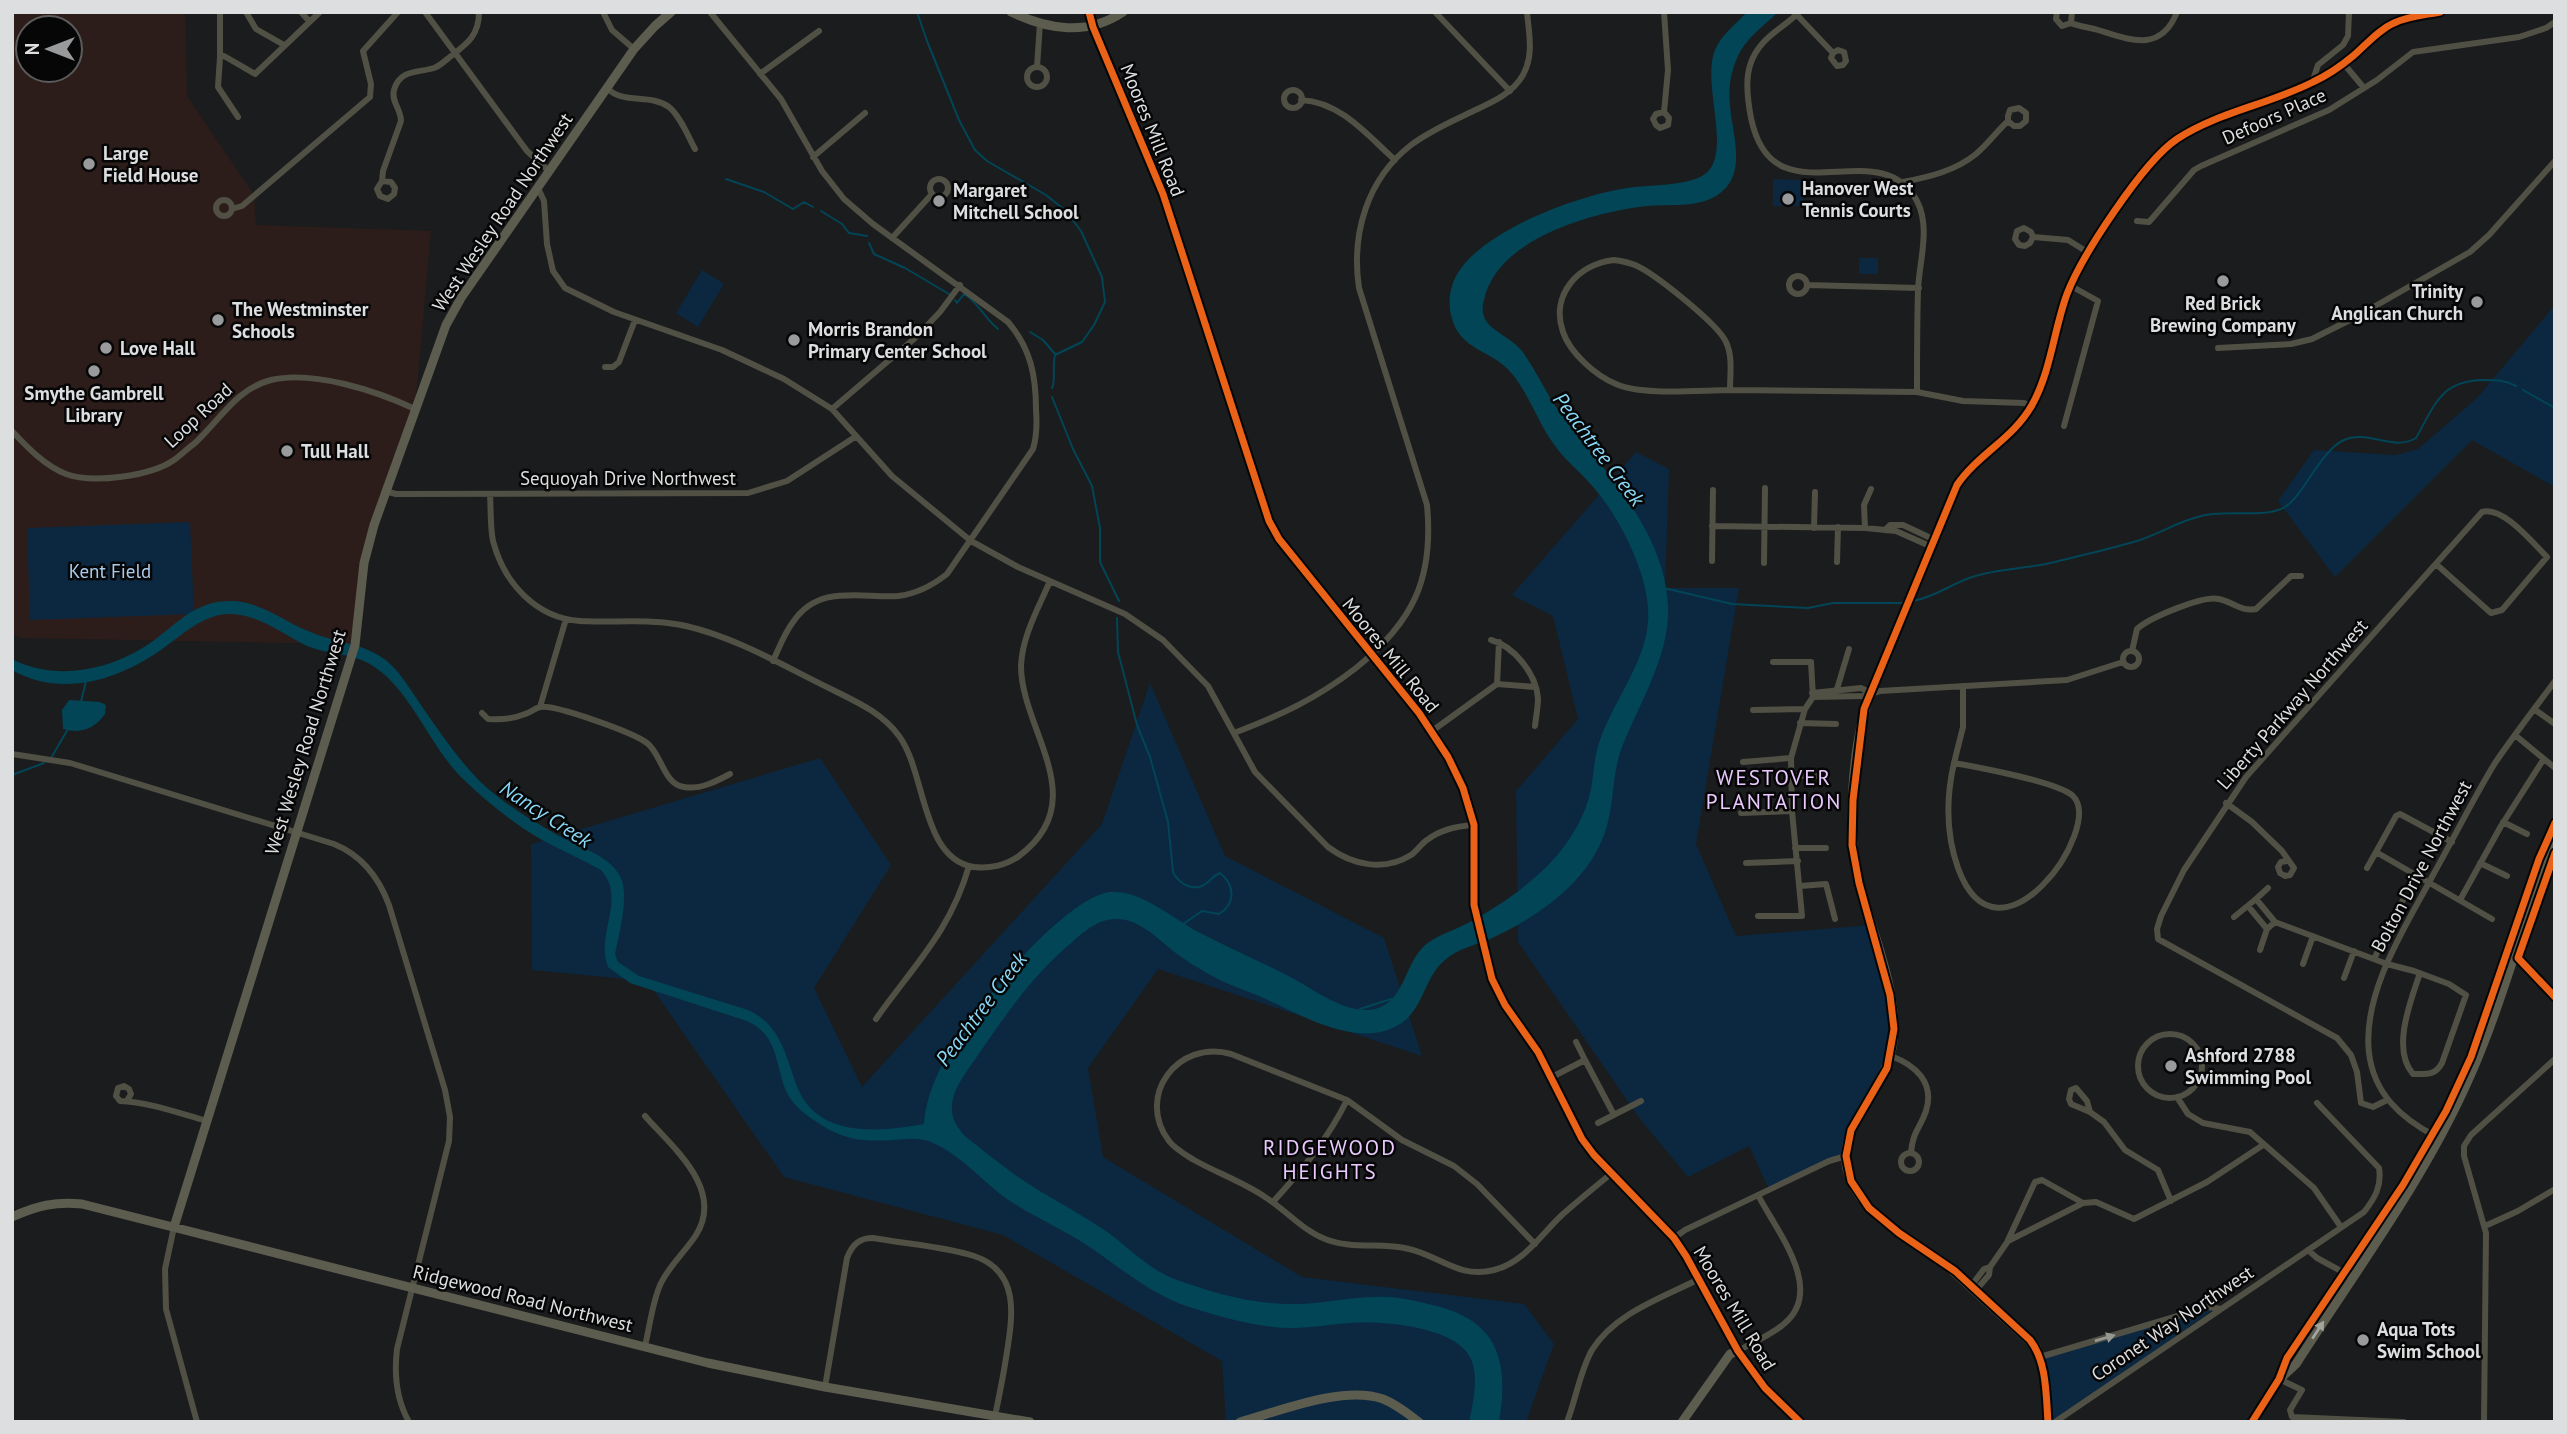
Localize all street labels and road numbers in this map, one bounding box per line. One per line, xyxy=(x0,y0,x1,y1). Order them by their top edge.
street label: Moores Mill Road xyxy=(1115,60,1191,200)
street label: Defoors Place xyxy=(2218,82,2330,150)
street label: West Wesley Road Northwest xyxy=(427,108,578,316)
street label: Loop Road xyxy=(159,377,237,453)
street label: Sequoyah Drive Northwest xyxy=(520,466,737,490)
street label: Moores Mill Road xyxy=(1337,593,1445,717)
street label: Liberty Parkway Northwest xyxy=(2211,614,2373,794)
street label: West Wesley Road Northwest xyxy=(259,626,351,858)
street label: Bolton Drive Northwest xyxy=(2366,776,2477,956)
street label: Moores Mill Road xyxy=(1688,1241,1782,1375)
street label: Ridgewood Road Northwest xyxy=(411,1259,636,1337)
street label: Coronet Way Northwest xyxy=(2086,1259,2258,1386)

